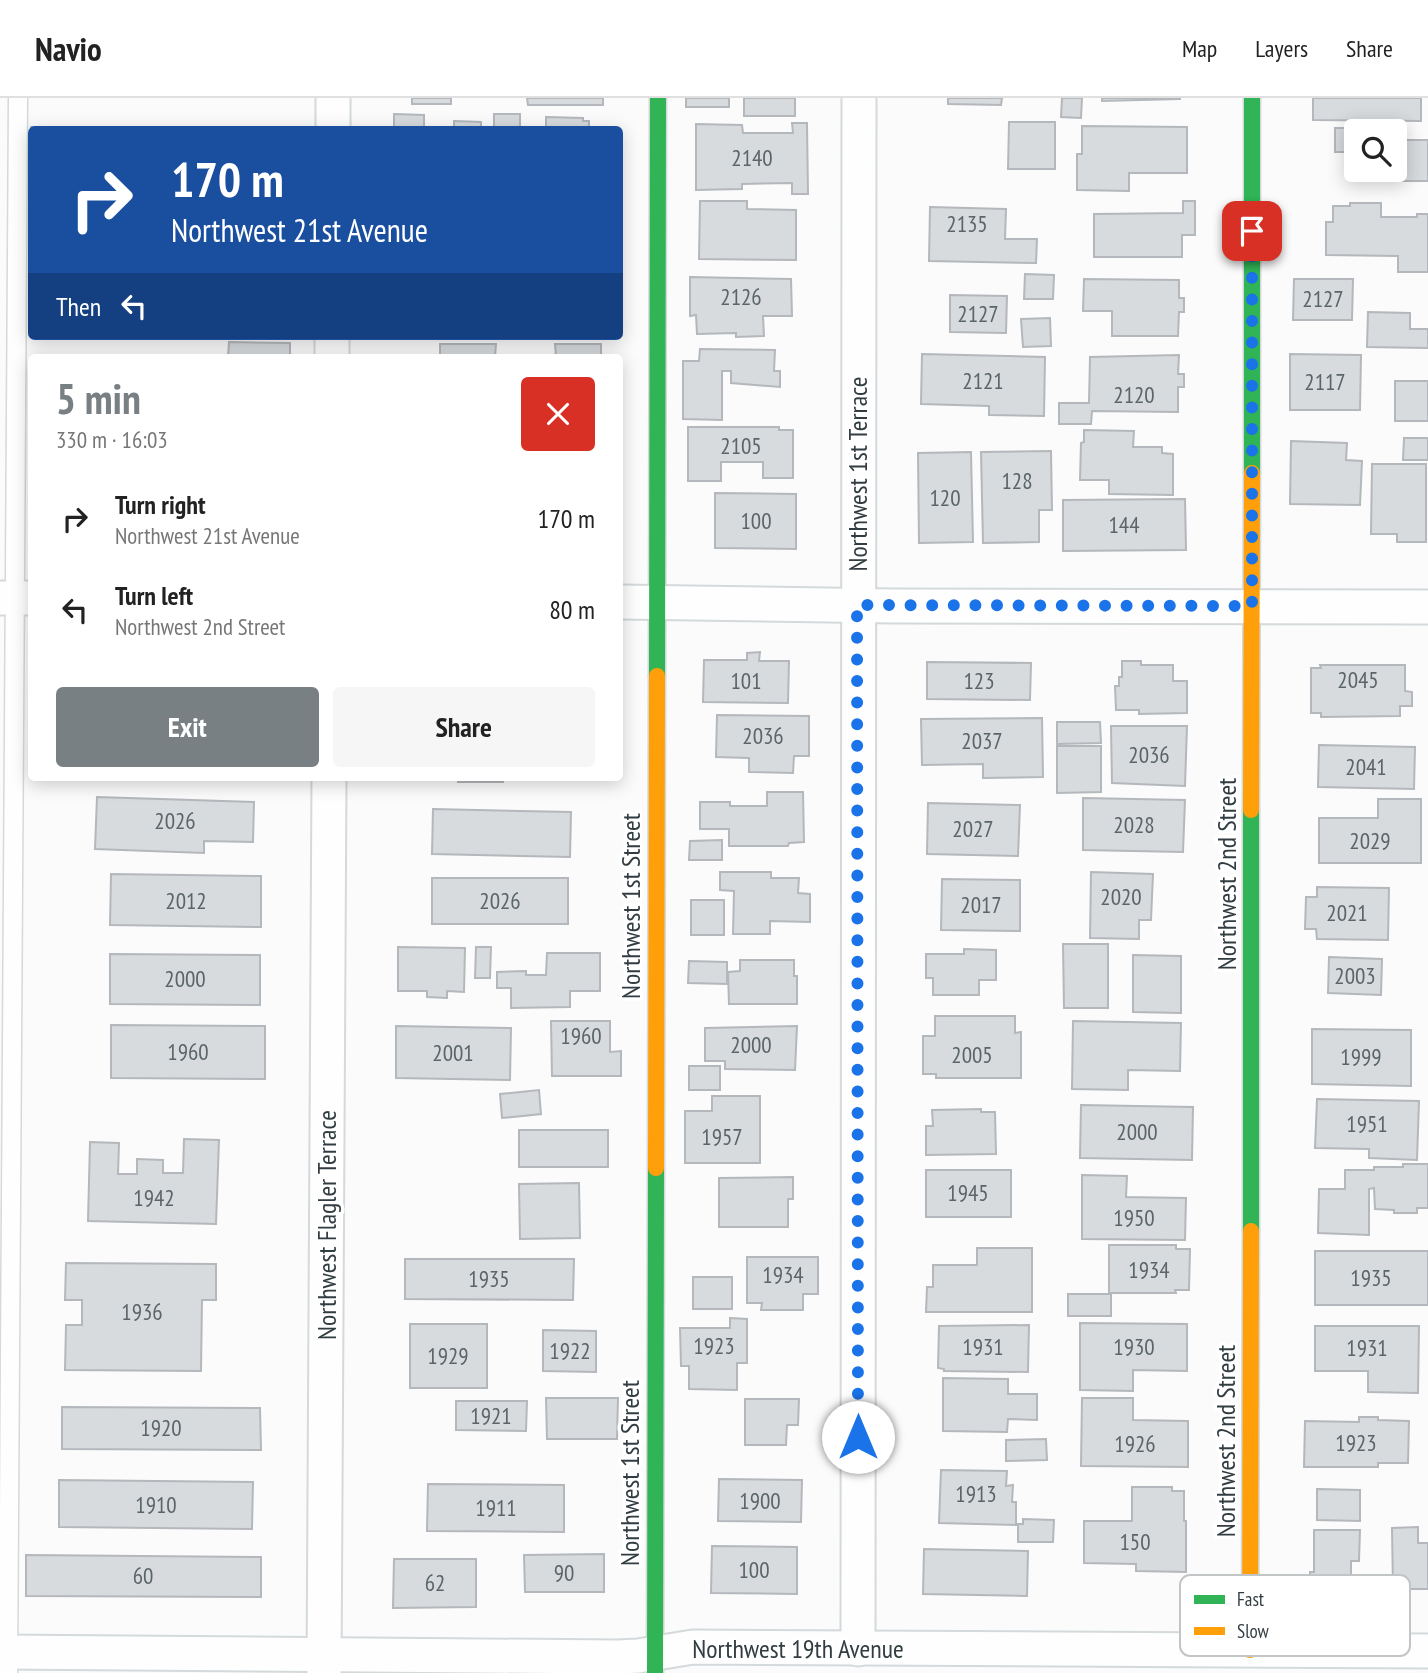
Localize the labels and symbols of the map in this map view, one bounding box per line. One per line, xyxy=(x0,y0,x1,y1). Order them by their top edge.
house number: 2140 xyxy=(731,143,773,172)
pin xyxy=(1222,201,1282,261)
house number: 2135 xyxy=(946,209,988,238)
house number: 2126 xyxy=(720,282,762,311)
house number: 2127 xyxy=(1302,284,1344,313)
house number: 2127 xyxy=(957,299,999,328)
house number: 2121 xyxy=(962,366,1004,395)
house number: 2117 xyxy=(1304,367,1346,396)
street label: Northwest 1st Terrace xyxy=(841,376,874,572)
house number: 2120 xyxy=(1113,380,1155,409)
house number: 2105 xyxy=(720,431,762,460)
house number: 128 xyxy=(1001,466,1033,495)
house number: 120 xyxy=(929,483,961,512)
house number: 100 xyxy=(740,506,772,535)
house number: 144 xyxy=(1108,510,1140,539)
house number: 2045 xyxy=(1337,665,1379,694)
house number: 101 xyxy=(730,666,762,695)
house number: 123 xyxy=(963,666,995,695)
house number: 2036 xyxy=(742,721,784,750)
house number: 2037 xyxy=(961,726,1003,755)
house number: 2036 xyxy=(1128,740,1170,769)
house number: 2041 xyxy=(1345,752,1387,781)
street label: Northwest 2nd Street xyxy=(1210,778,1243,970)
house number: 2026 xyxy=(154,806,196,835)
house number: 2028 xyxy=(1113,810,1155,839)
street label: Northwest 1st Street xyxy=(614,813,647,999)
house number: 2027 xyxy=(952,814,994,843)
house number: 2029 xyxy=(1349,826,1391,855)
house number: 2020 xyxy=(1100,882,1142,911)
house number: 2012 xyxy=(165,886,207,915)
house number: 2026 xyxy=(479,886,521,915)
house number: 2017 xyxy=(960,890,1002,919)
house number: 2021 xyxy=(1326,898,1368,927)
house number: 2003 xyxy=(1334,961,1376,990)
house number: 2000 xyxy=(164,964,206,993)
house number: 1960 xyxy=(560,1021,602,1050)
house number: 2000 xyxy=(730,1030,772,1059)
house number: 1960 xyxy=(167,1037,209,1066)
house number: 2001 xyxy=(432,1038,474,1067)
house number: 2005 xyxy=(951,1040,993,1069)
house number: 1999 xyxy=(1340,1042,1382,1071)
house number: 1951 xyxy=(1346,1109,1388,1138)
street label: Northwest Flagler Terrace xyxy=(310,1110,343,1340)
house number: 2000 xyxy=(1116,1117,1158,1146)
house number: 1957 xyxy=(701,1122,743,1151)
house number: 1945 xyxy=(947,1178,989,1207)
house number: 1942 xyxy=(133,1183,175,1212)
house number: 1950 xyxy=(1113,1203,1155,1232)
house number: 1934 xyxy=(1128,1255,1170,1284)
house number: 1934 xyxy=(762,1260,804,1289)
house number: 1935 xyxy=(1350,1263,1392,1292)
house number: 1935 xyxy=(468,1264,510,1293)
house number: 1936 xyxy=(121,1297,163,1326)
house number: 1923 xyxy=(693,1331,735,1360)
house number: 1931 xyxy=(962,1332,1004,1361)
house number: 1930 xyxy=(1113,1332,1155,1361)
house number: 1931 xyxy=(1346,1333,1388,1362)
house number: 1922 xyxy=(549,1336,591,1365)
house number: 1929 xyxy=(427,1341,469,1370)
street label: Northwest 2nd Street xyxy=(1209,1345,1242,1537)
street label: Northwest 1st Street xyxy=(613,1380,646,1566)
position arrow xyxy=(821,1400,895,1474)
house number: 1921 xyxy=(470,1401,512,1430)
house number: 1920 xyxy=(140,1413,182,1442)
house number: 1923 xyxy=(1335,1428,1377,1457)
house number: 1926 xyxy=(1114,1429,1156,1458)
house number: 1913 xyxy=(955,1479,997,1508)
house number: 1900 xyxy=(739,1486,781,1515)
house number: 1910 xyxy=(135,1490,177,1519)
house number: 1911 xyxy=(475,1493,517,1522)
house number: 150 xyxy=(1119,1527,1151,1556)
house number: 100 xyxy=(738,1555,770,1584)
house number: 90 xyxy=(554,1558,574,1587)
house number: 60 xyxy=(133,1561,153,1590)
house number: 62 xyxy=(425,1568,445,1597)
legend xyxy=(1180,1575,1410,1656)
text: Fast xyxy=(1237,1587,1265,1611)
text: Slow xyxy=(1237,1619,1270,1643)
street label: Northwest 19th Avenue xyxy=(692,1632,904,1665)

